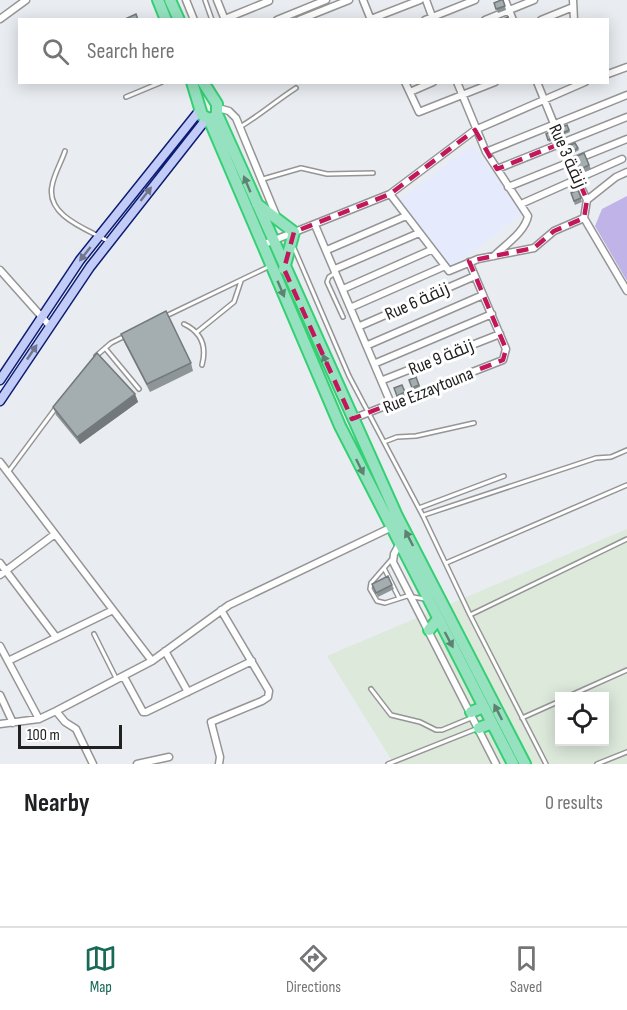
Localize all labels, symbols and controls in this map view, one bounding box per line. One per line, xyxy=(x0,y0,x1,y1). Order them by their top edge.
search box xyxy=(18,18,609,84)
icon: search xyxy=(39,35,72,68)
text: Search here xyxy=(87,38,174,65)
street label: Rue 3 زنقة xyxy=(544,121,591,191)
one-way arrow xyxy=(242,174,252,192)
one-way arrow xyxy=(140,186,153,202)
one-way arrow xyxy=(78,246,91,262)
street label: Rue 6 زنقة xyxy=(382,278,453,325)
one-way arrow xyxy=(276,280,286,298)
street label: Rue 9 زنقة xyxy=(406,335,477,380)
one-way arrow xyxy=(26,343,37,360)
one-way arrow xyxy=(322,353,331,370)
street label: Rue Ezzaytouna xyxy=(380,363,476,418)
one-way arrow xyxy=(356,458,365,475)
one-way arrow xyxy=(404,530,414,547)
one-way arrow xyxy=(444,632,454,649)
map controls xyxy=(555,692,609,746)
button: locate xyxy=(555,692,609,746)
one-way arrow xyxy=(493,703,503,720)
scale bar xyxy=(18,722,122,750)
text: 100 m xyxy=(27,726,60,745)
text: Nearby xyxy=(24,788,90,819)
text: 0 results xyxy=(545,791,603,815)
tab: Map xyxy=(84,942,117,997)
tab: Directions xyxy=(286,942,341,997)
tab: Saved xyxy=(510,942,543,997)

